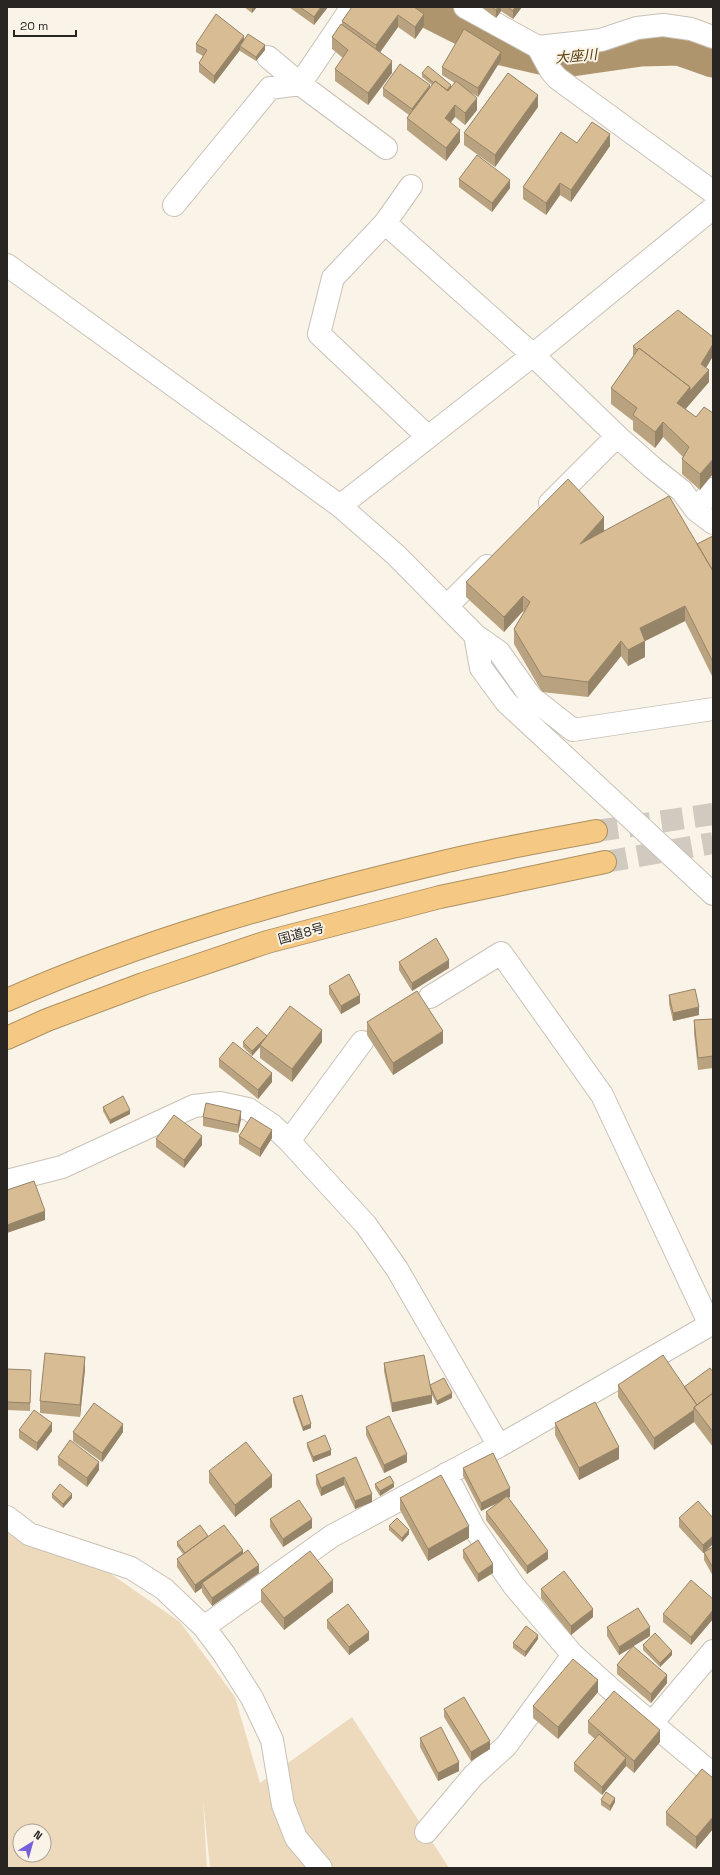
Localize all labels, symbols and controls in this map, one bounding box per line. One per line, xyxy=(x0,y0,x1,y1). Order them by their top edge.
scale bar xyxy=(14,12,76,38)
text: 20 m xyxy=(20,18,48,34)
water label: 大座川 xyxy=(554,45,600,67)
street label: 国道8号 xyxy=(276,919,326,948)
north arrow xyxy=(12,1823,52,1863)
text: N xyxy=(31,1827,45,1843)

